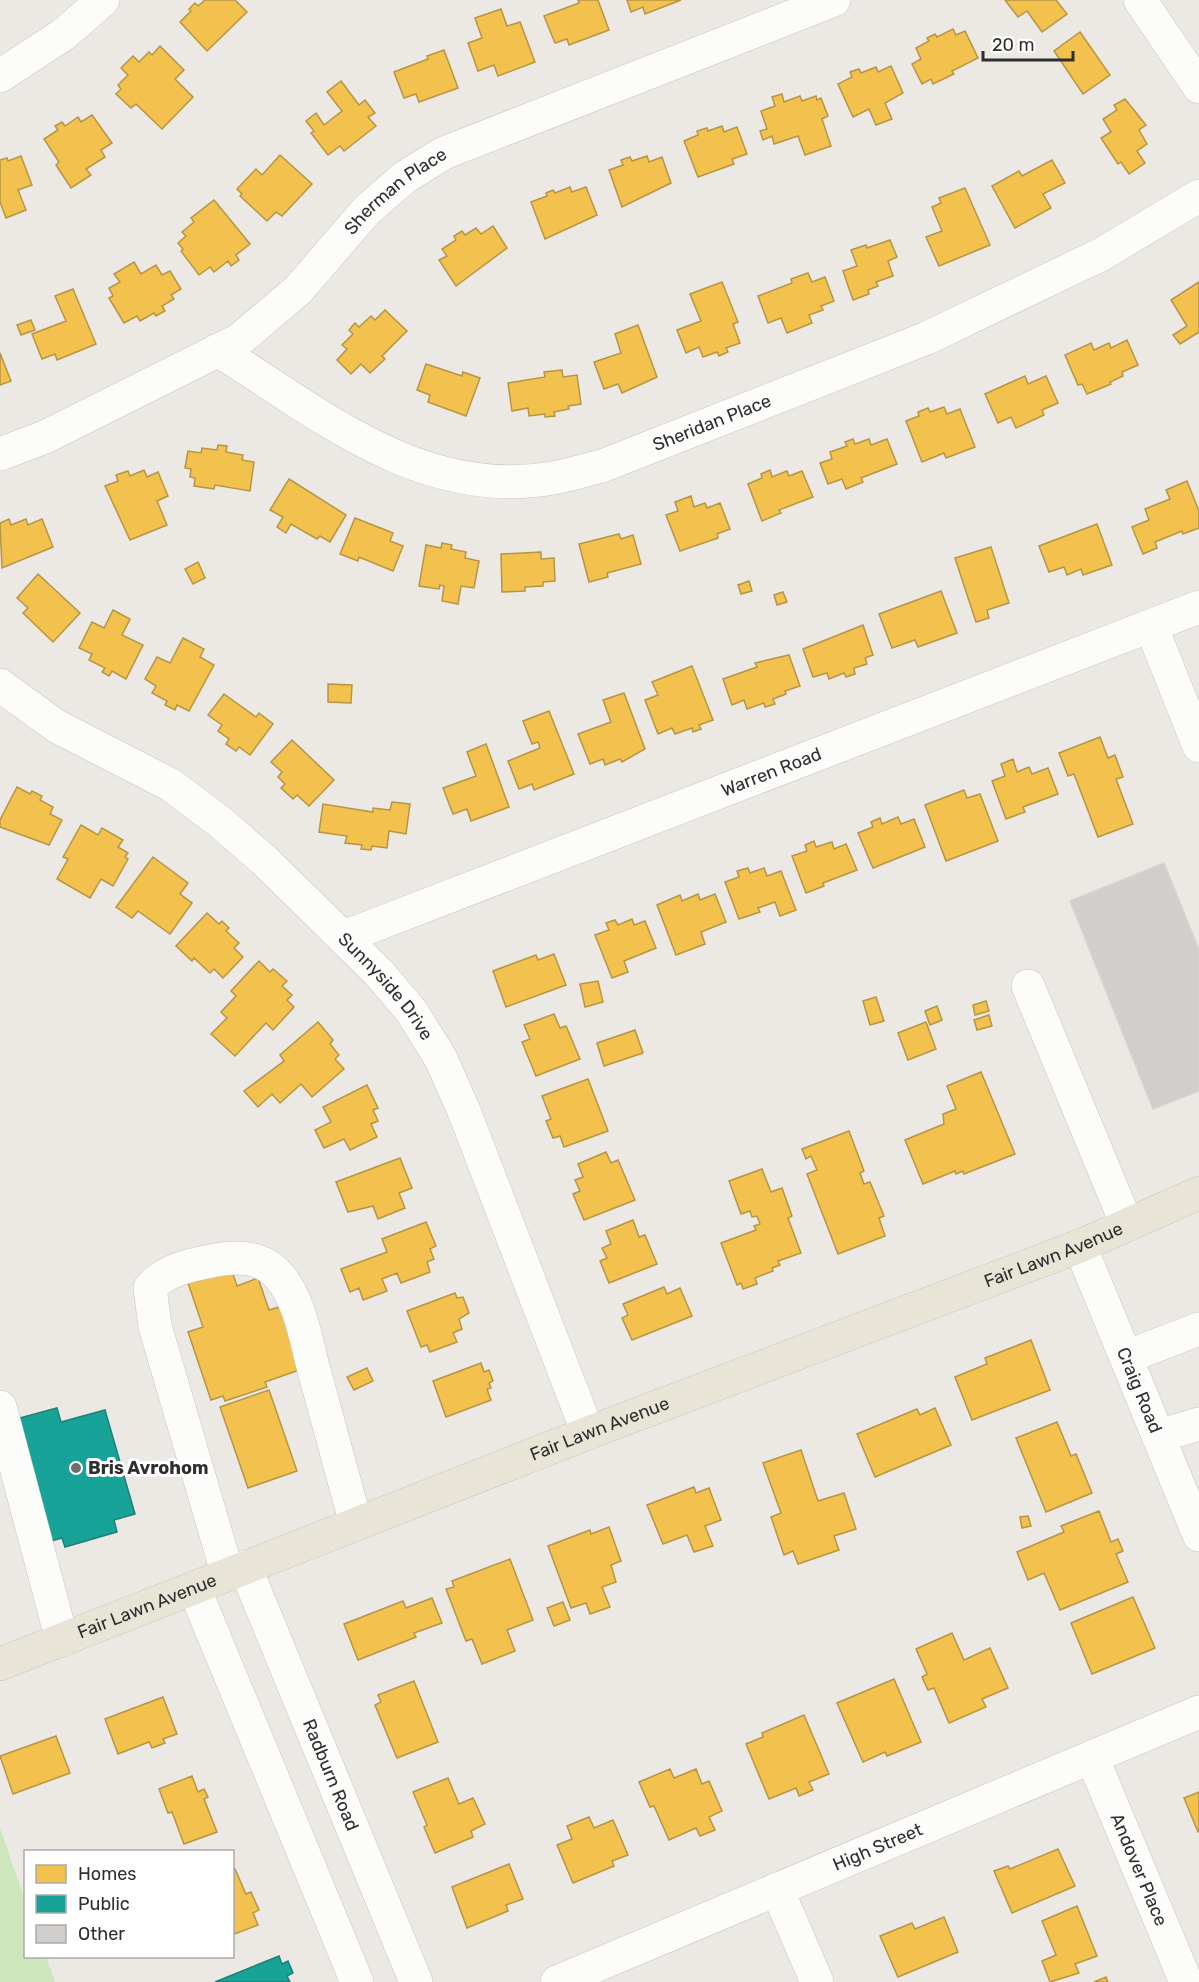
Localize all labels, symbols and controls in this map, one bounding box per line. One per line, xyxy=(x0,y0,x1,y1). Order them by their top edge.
scale bar xyxy=(983,24,1073,62)
text: 20 m xyxy=(992,34,1034,56)
street label: Sherman Place xyxy=(340,143,451,239)
street label: Sheridan Place xyxy=(650,390,774,456)
street label: Warren Road xyxy=(718,743,825,801)
street label: Sunnyside Drive xyxy=(333,928,438,1044)
street label: Fair Lawn Avenue xyxy=(981,1217,1126,1292)
street label: Craig Road xyxy=(1112,1344,1167,1436)
street label: Fair Lawn Avenue xyxy=(527,1392,672,1466)
place label: Bris Avrohom xyxy=(88,1457,209,1479)
marker: Bris Avrohom xyxy=(69,1461,83,1475)
street label: Fair Lawn Avenue xyxy=(74,1569,220,1643)
street label: Radburn Road xyxy=(298,1716,364,1834)
street label: Andover Place xyxy=(1106,1810,1172,1929)
street label: High Street xyxy=(830,1818,926,1876)
legend xyxy=(24,1850,234,1958)
text: Homes xyxy=(78,1863,136,1885)
text: Public xyxy=(78,1893,130,1915)
text: Other xyxy=(78,1923,125,1945)

